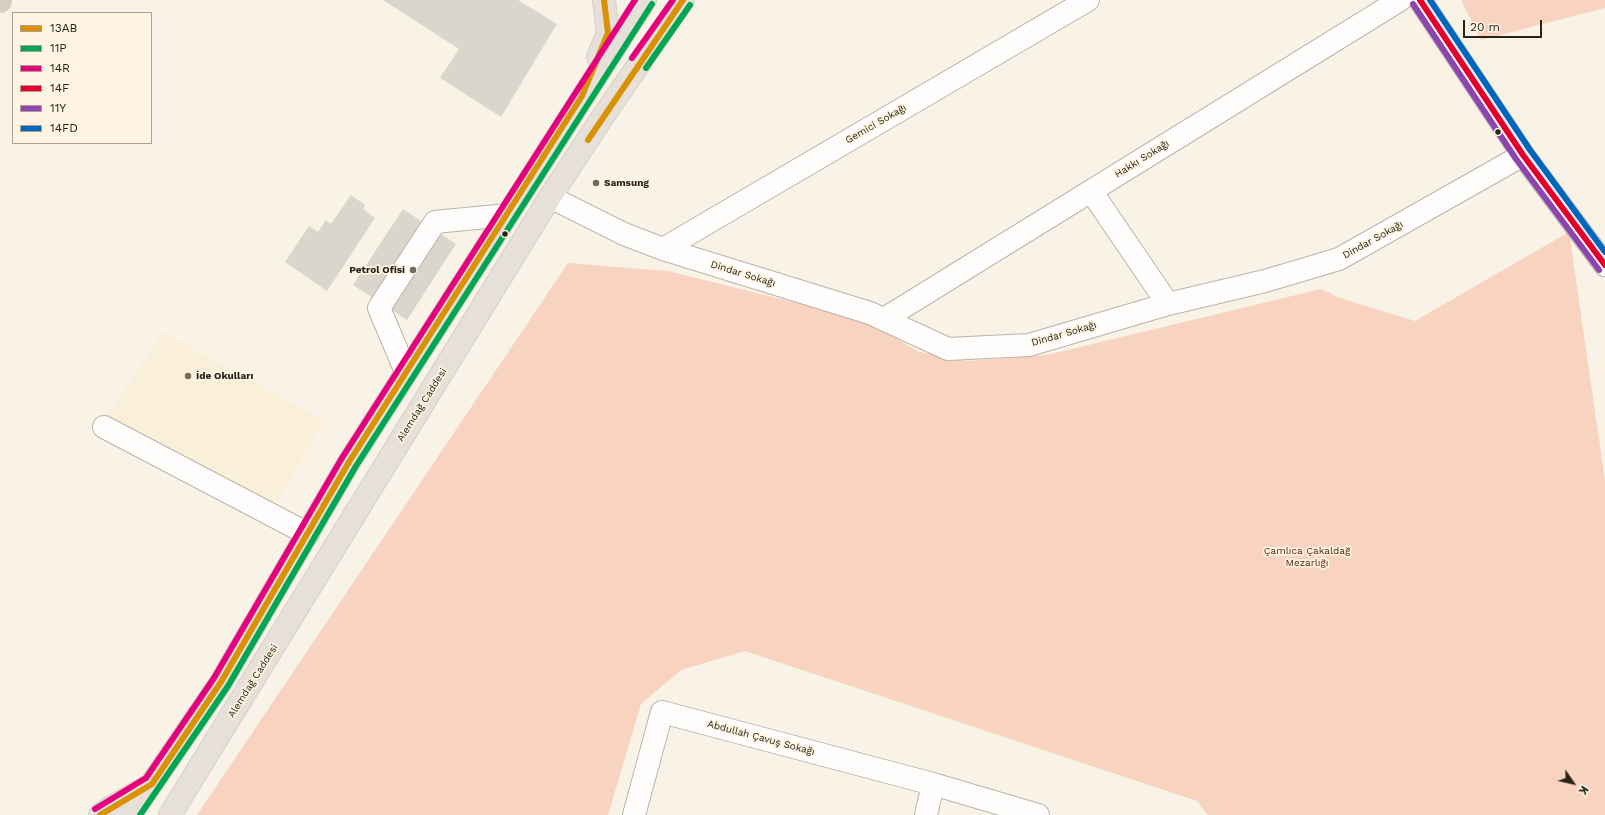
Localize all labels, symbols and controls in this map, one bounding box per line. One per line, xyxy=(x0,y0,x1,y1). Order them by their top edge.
legend xyxy=(12,12,152,144)
scale bar xyxy=(1465,12,1544,38)
text: 20 m xyxy=(1470,20,1500,34)
text: 13AB xyxy=(50,21,77,35)
text: 11P xyxy=(50,41,67,55)
text: 14R xyxy=(50,61,70,75)
text: 14F xyxy=(50,81,69,95)
text: 11Y xyxy=(50,101,66,115)
street label: Gemici Sokağı xyxy=(843,102,909,146)
text: 14FD xyxy=(50,121,78,135)
unlabelled marker xyxy=(1493,127,1503,137)
street label: Hakkı Sokağı xyxy=(1113,137,1171,181)
place label: Samsung xyxy=(604,177,649,189)
marker: Samsung xyxy=(591,178,601,188)
street label: Dindar Sokağı xyxy=(1341,218,1405,262)
unlabelled marker xyxy=(500,229,510,239)
street label: Dindar Sokağı xyxy=(709,258,777,290)
place label: Petrol Ofisi xyxy=(349,264,405,276)
marker: Petrol Ofisi xyxy=(408,265,418,275)
street label: Dindar Sokağı xyxy=(1030,319,1098,349)
street label: Alemdağ Caddesi xyxy=(395,366,449,444)
place label: İde Okulları xyxy=(196,370,253,382)
marker: İde Okulları xyxy=(183,371,193,381)
park label: Çamlıca Çakaldağ Mezarlığı xyxy=(1264,545,1350,568)
street label: Alemdağ Caddesi xyxy=(226,642,280,720)
street label: Abdullah Çavuş Sokağı xyxy=(706,718,816,758)
north arrow xyxy=(1553,763,1593,803)
text: K xyxy=(1576,783,1591,797)

